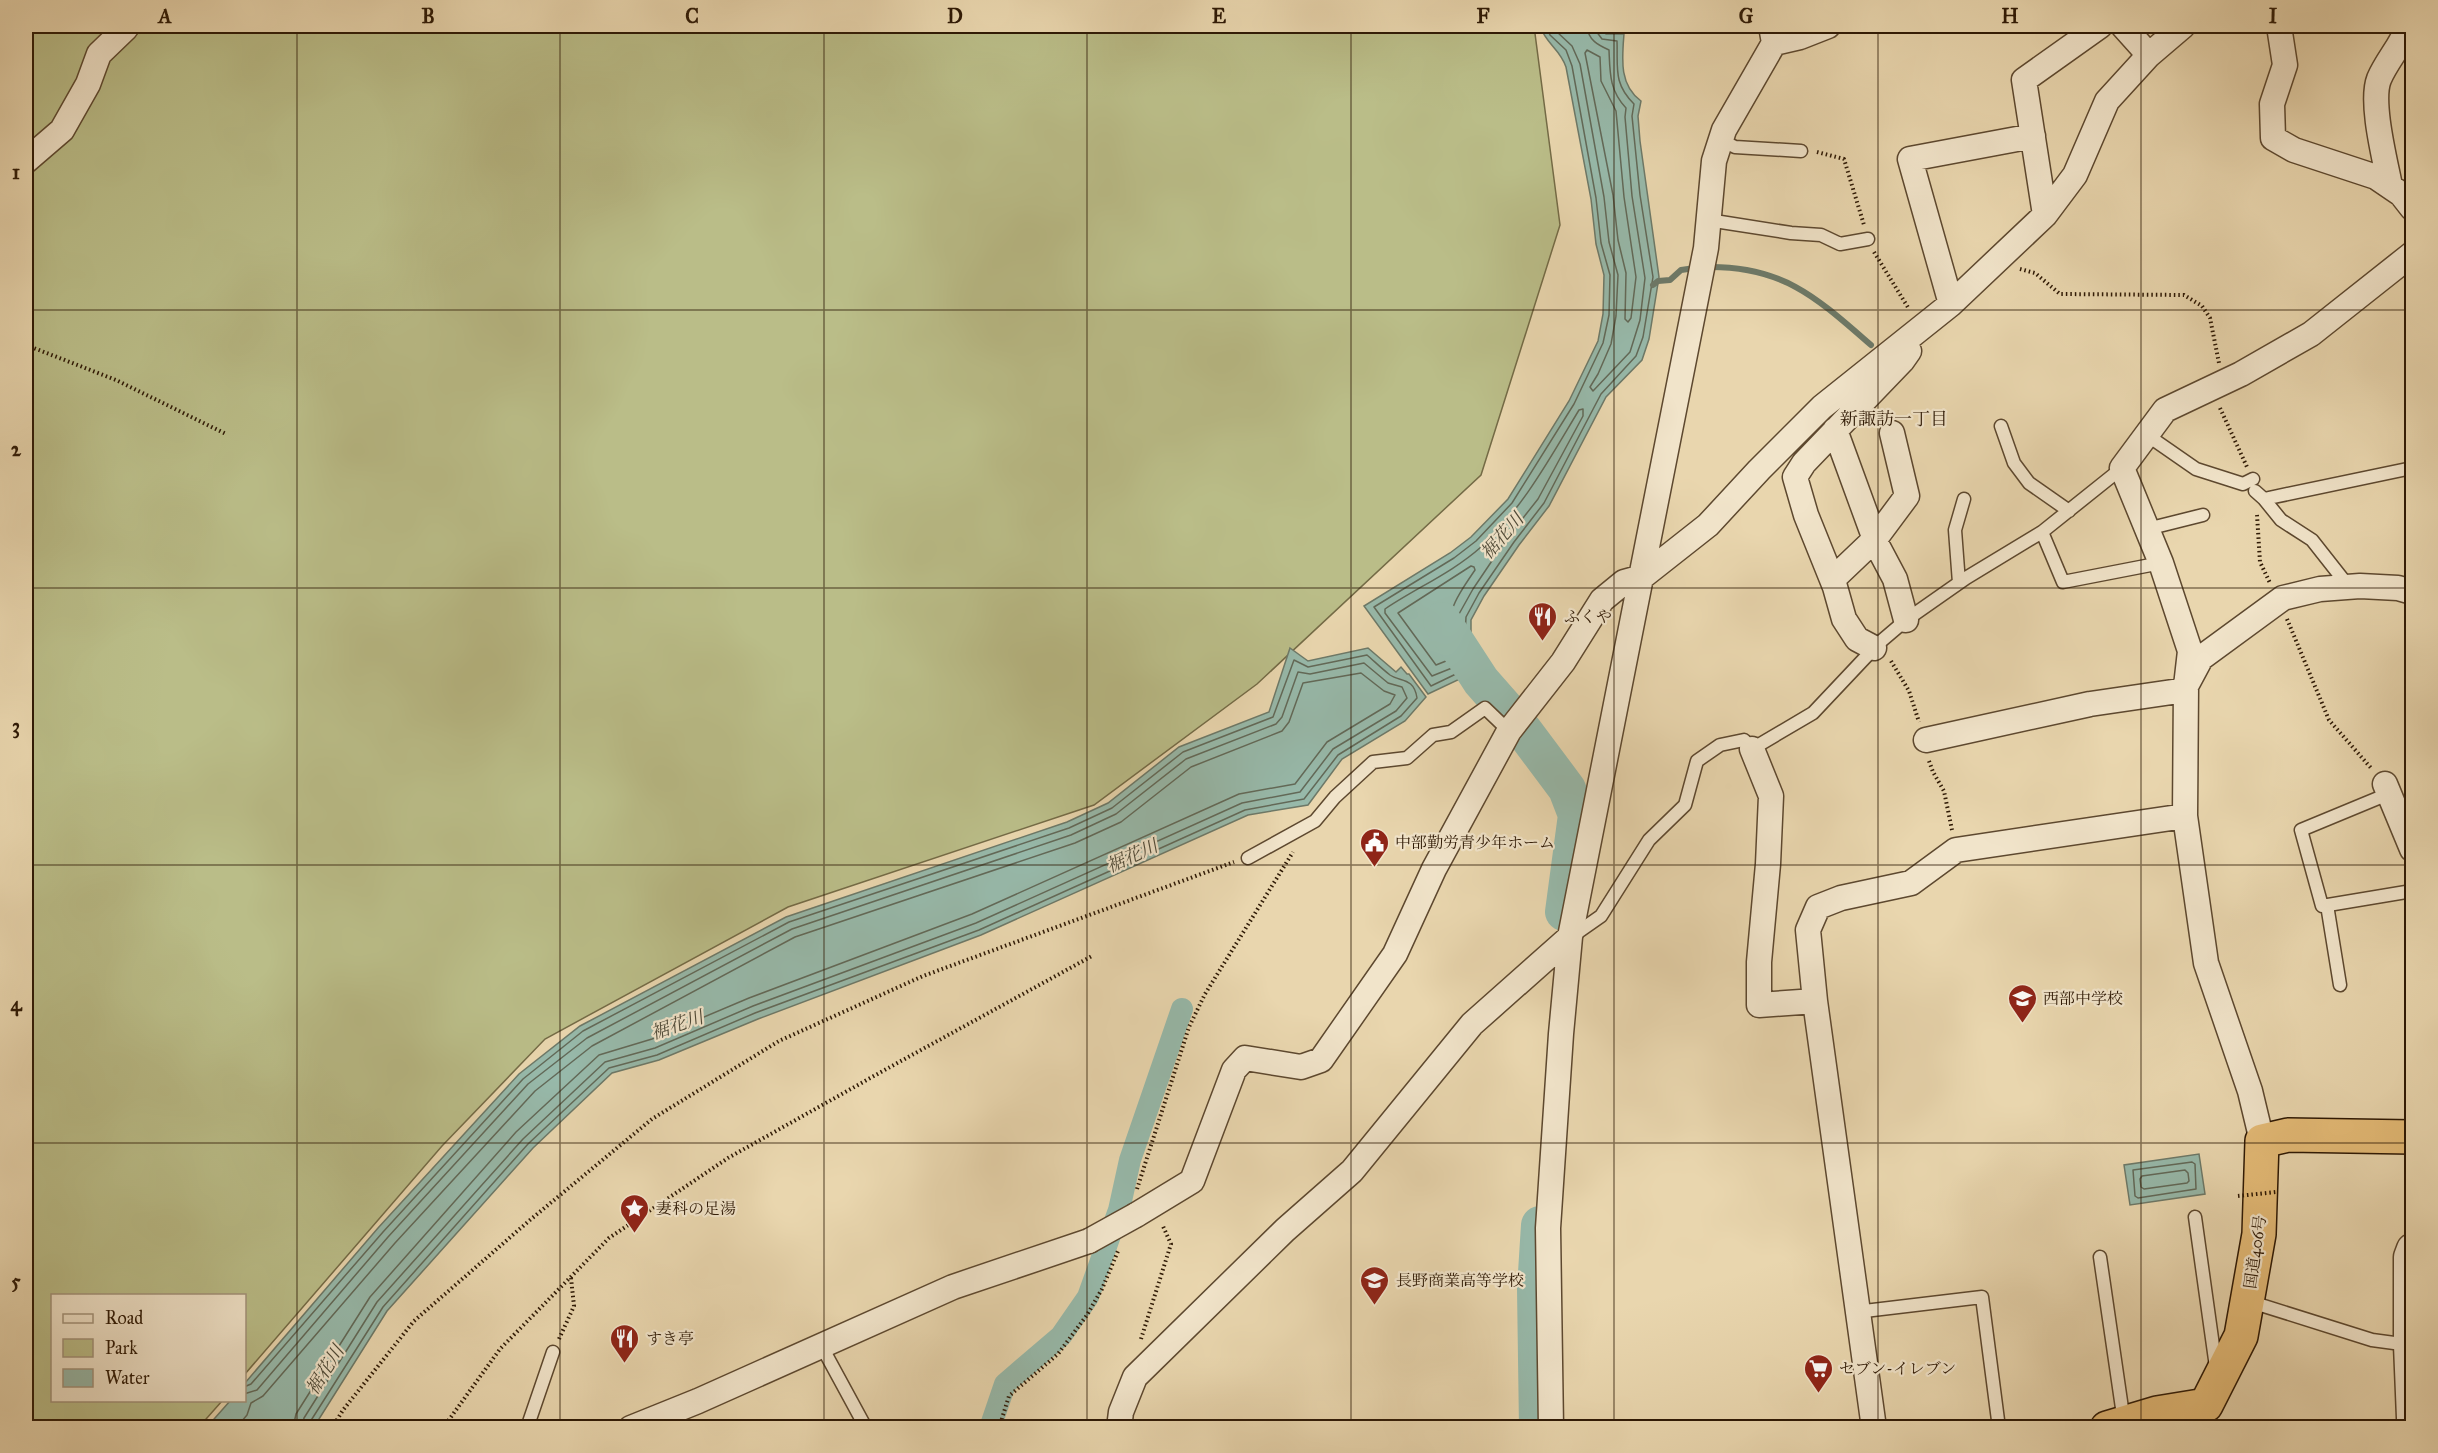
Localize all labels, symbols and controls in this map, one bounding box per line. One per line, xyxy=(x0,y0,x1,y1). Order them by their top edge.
text: A xyxy=(156,4,172,28)
text: B xyxy=(421,4,435,28)
text: C xyxy=(685,4,699,28)
text: D xyxy=(947,4,963,28)
text: E xyxy=(1212,4,1227,28)
text: F xyxy=(1476,4,1490,28)
text: G xyxy=(1739,4,1754,28)
text: H xyxy=(2001,4,2019,28)
text: I xyxy=(2269,4,2278,28)
text: 1 xyxy=(12,160,20,184)
district label: 新諏訪一丁目 xyxy=(1840,408,1948,430)
text: 2 xyxy=(11,437,22,461)
water label: 裾花川 xyxy=(1476,507,1529,564)
restaurant icon: ふくや xyxy=(1527,600,1559,642)
place label: ふくや xyxy=(1564,607,1612,626)
text: 3 xyxy=(12,714,20,739)
public building icon: 中部勤労青少年ホーム xyxy=(1358,826,1390,868)
place label: 中部勤労青少年ホーム xyxy=(1395,833,1555,852)
water label: 裾花川 xyxy=(1103,834,1163,877)
school or university icon: 西部中学校 xyxy=(2006,982,2038,1024)
place label: 西部中学校 xyxy=(2043,989,2123,1008)
text: 4 xyxy=(10,992,22,1017)
water label: 裾花川 xyxy=(648,1005,708,1044)
place icon: 妻科の足湯 xyxy=(619,1192,651,1234)
place label: 妻科の足湯 xyxy=(656,1199,736,1218)
street label: 国道406号 xyxy=(2240,1214,2270,1290)
school or university icon: 長野商業高等学校 xyxy=(1359,1264,1391,1306)
text: 5 xyxy=(11,1269,21,1293)
place label: 長野商業高等学校 xyxy=(1396,1271,1524,1290)
legend xyxy=(51,1294,246,1402)
text: Road xyxy=(105,1307,143,1329)
restaurant icon: すき亭 xyxy=(609,1322,641,1364)
place label: すき亭 xyxy=(646,1329,694,1348)
text: Park xyxy=(105,1337,138,1359)
water label: 裾花川 xyxy=(301,1340,350,1399)
supermarket icon: セブン-イレブン xyxy=(1802,1352,1834,1394)
place label: セブン-イレブン xyxy=(1839,1359,1956,1378)
text: Water xyxy=(105,1367,150,1389)

